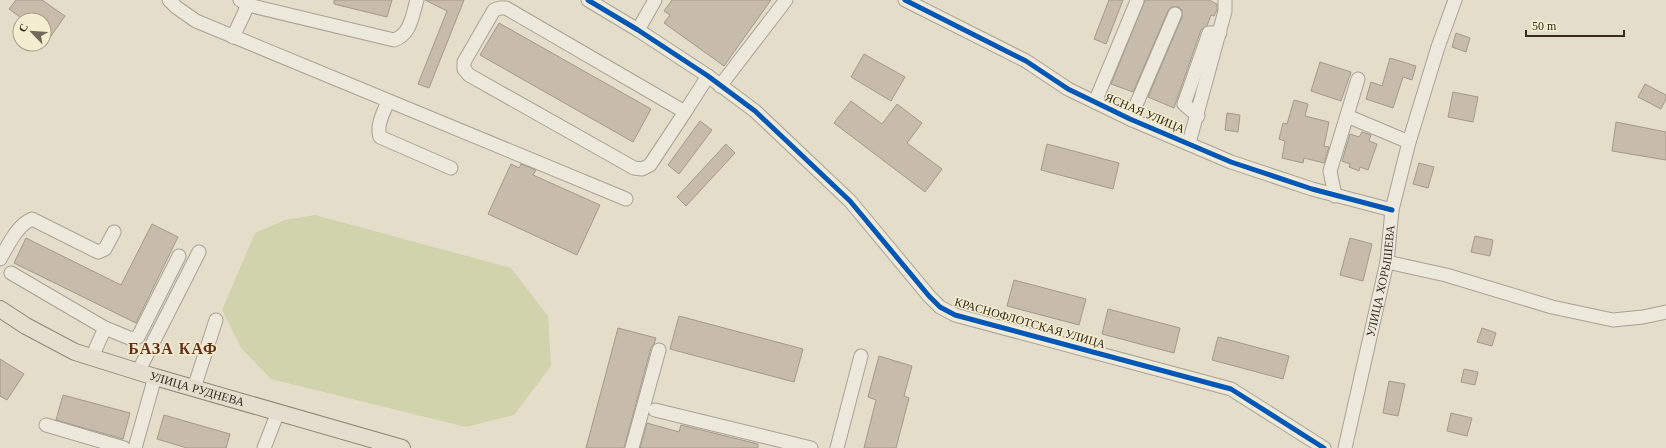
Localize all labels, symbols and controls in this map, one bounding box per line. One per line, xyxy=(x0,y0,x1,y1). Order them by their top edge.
north arrow xyxy=(12,12,52,52)
scale bar xyxy=(1526,12,1624,38)
text: 50 m xyxy=(1532,19,1557,33)
text: С xyxy=(16,22,30,34)
street label: ЯСНАЯ УЛИЦА xyxy=(1103,90,1187,136)
street label: УЛИЦА ХОРЫШЕВА xyxy=(1363,224,1398,338)
street label: КРАСНОФЛОТСКАЯ УЛИЦА xyxy=(953,295,1107,351)
district label: БАЗА КАФ xyxy=(128,340,218,357)
street label: УЛИЦА РУДНЕВА xyxy=(148,369,246,409)

